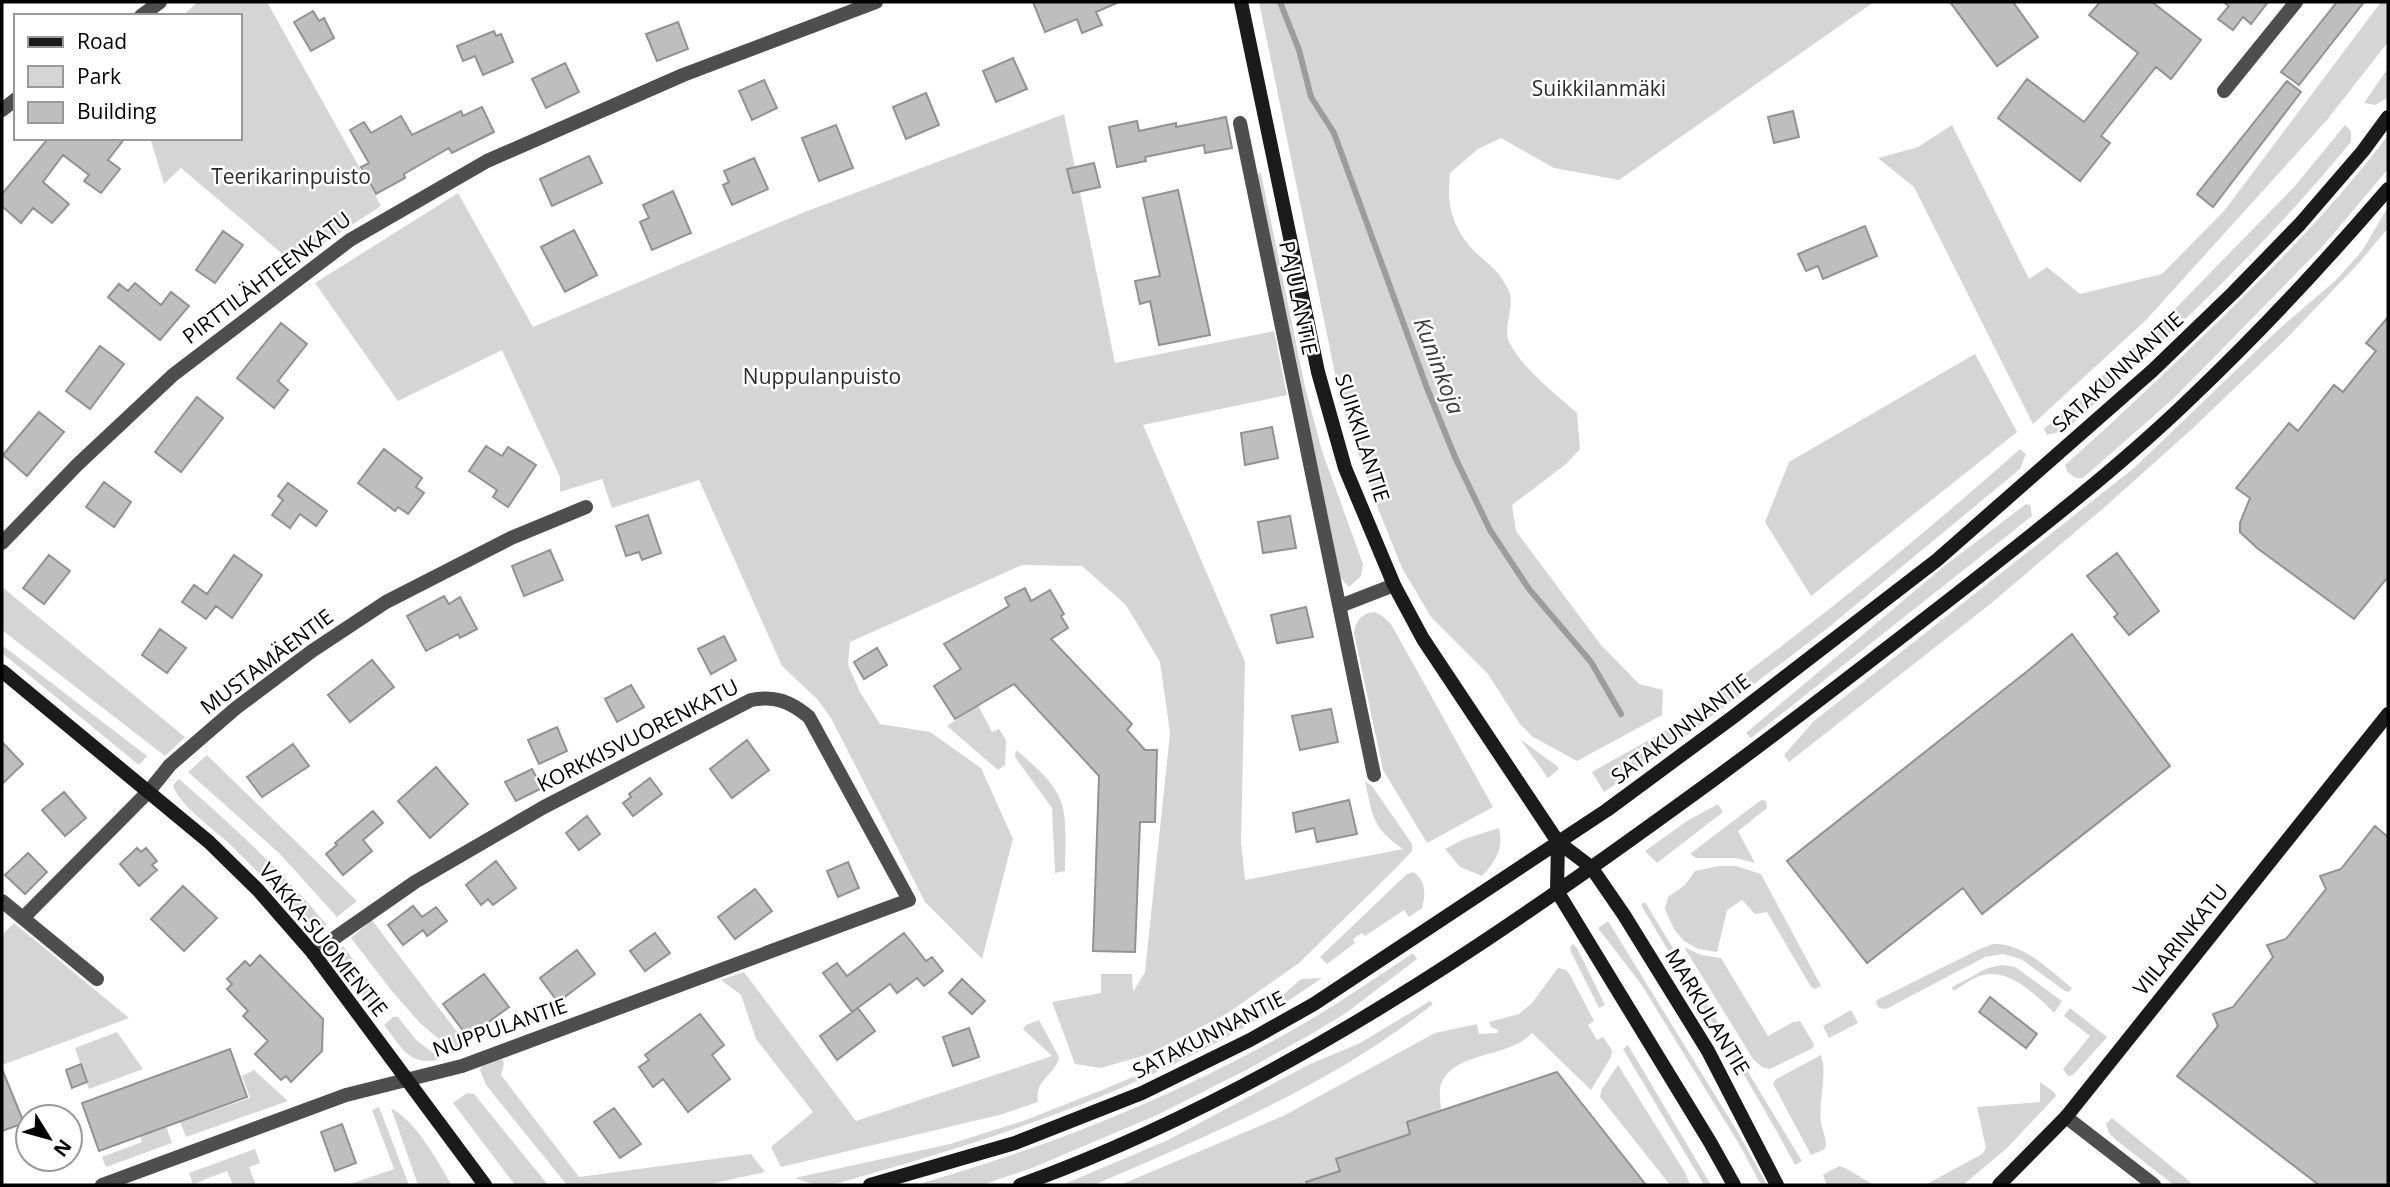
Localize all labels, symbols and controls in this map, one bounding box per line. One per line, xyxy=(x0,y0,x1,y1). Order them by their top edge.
legend xyxy=(14,14,242,140)
text: Road xyxy=(77,27,127,55)
text: Park xyxy=(77,62,121,90)
park label: Suikkilanmäki xyxy=(1532,74,1666,102)
text: Building xyxy=(77,97,156,125)
park label: Teerikarinpuisto xyxy=(211,162,371,190)
street label: PIRTTILÄHTEENKATU xyxy=(177,205,356,350)
street label: PAJULANTIE xyxy=(1273,238,1325,357)
street label: SATAKUNNANTIE xyxy=(2046,305,2189,438)
water label: Kuninkoja xyxy=(1407,313,1473,419)
park label: Nuppulanpuisto xyxy=(743,362,901,390)
street label: SUIKKILANTIE xyxy=(1329,370,1397,505)
street label: MUSTAMÄENTIE xyxy=(194,602,338,720)
street label: SATAKUNNANTIE xyxy=(1605,667,1756,790)
street label: KORKKISVUORENKATU xyxy=(532,672,743,798)
street label: VAKKA-SUOMENTIE xyxy=(253,857,395,1022)
street label: VIILARINKATU xyxy=(2126,878,2234,1001)
street label: MARKULANTIE xyxy=(1659,943,1757,1080)
street label: SATAKUNNANTIE xyxy=(1128,984,1290,1085)
street label: NUPPULANTIE xyxy=(429,991,571,1063)
north arrow xyxy=(14,1103,84,1173)
text: N xyxy=(48,1134,78,1162)

